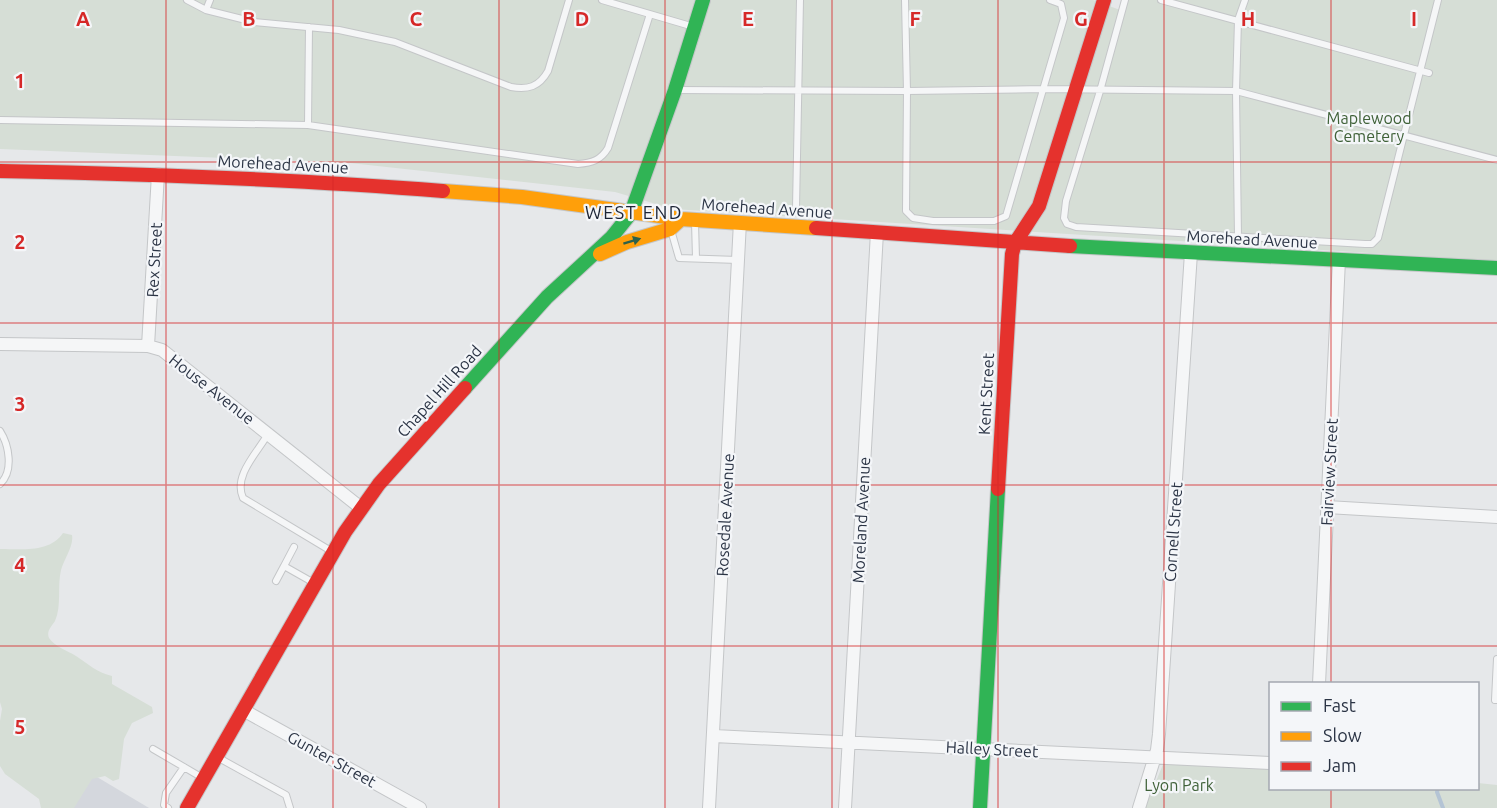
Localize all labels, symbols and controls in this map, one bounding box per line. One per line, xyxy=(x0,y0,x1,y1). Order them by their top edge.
text: A xyxy=(76,7,90,30)
text: B xyxy=(242,7,256,30)
text: C xyxy=(410,7,423,30)
text: D xyxy=(575,7,589,30)
text: E xyxy=(742,7,754,30)
text: F xyxy=(909,7,921,30)
text: G xyxy=(1074,7,1088,30)
text: H xyxy=(1241,7,1255,30)
text: I xyxy=(1411,7,1417,30)
text: 1 xyxy=(14,69,26,92)
park label: Maplewood Cemetery xyxy=(1327,109,1412,145)
street label: Morehead Avenue xyxy=(217,152,349,176)
street label: Morehead Avenue xyxy=(701,194,833,222)
district label: WEST END xyxy=(585,202,683,222)
street label: Rex Street xyxy=(143,221,165,298)
street label: Morehead Avenue xyxy=(1186,227,1318,251)
text: 2 xyxy=(14,230,26,253)
one-way arrow xyxy=(623,236,641,245)
street label: Chapel Hill Road xyxy=(393,341,485,441)
street label: House Avenue xyxy=(166,350,258,428)
street label: Kent Street xyxy=(975,352,997,435)
text: 3 xyxy=(14,392,26,415)
street label: Fairview Street xyxy=(1317,417,1341,526)
street label: Rosedale Avenue xyxy=(713,453,737,577)
street label: Moreland Avenue xyxy=(849,456,873,584)
street label: Cornell Street xyxy=(1161,481,1186,582)
text: 4 xyxy=(14,553,26,576)
legend xyxy=(1269,682,1479,790)
text: Fast xyxy=(1323,695,1356,715)
text: 5 xyxy=(14,715,26,738)
text: Slow xyxy=(1323,725,1362,745)
street label: Gunter Street xyxy=(285,727,380,791)
street label: Halley Street xyxy=(945,738,1039,760)
text: Jam xyxy=(1323,755,1357,775)
park label: Lyon Park xyxy=(1144,776,1214,794)

